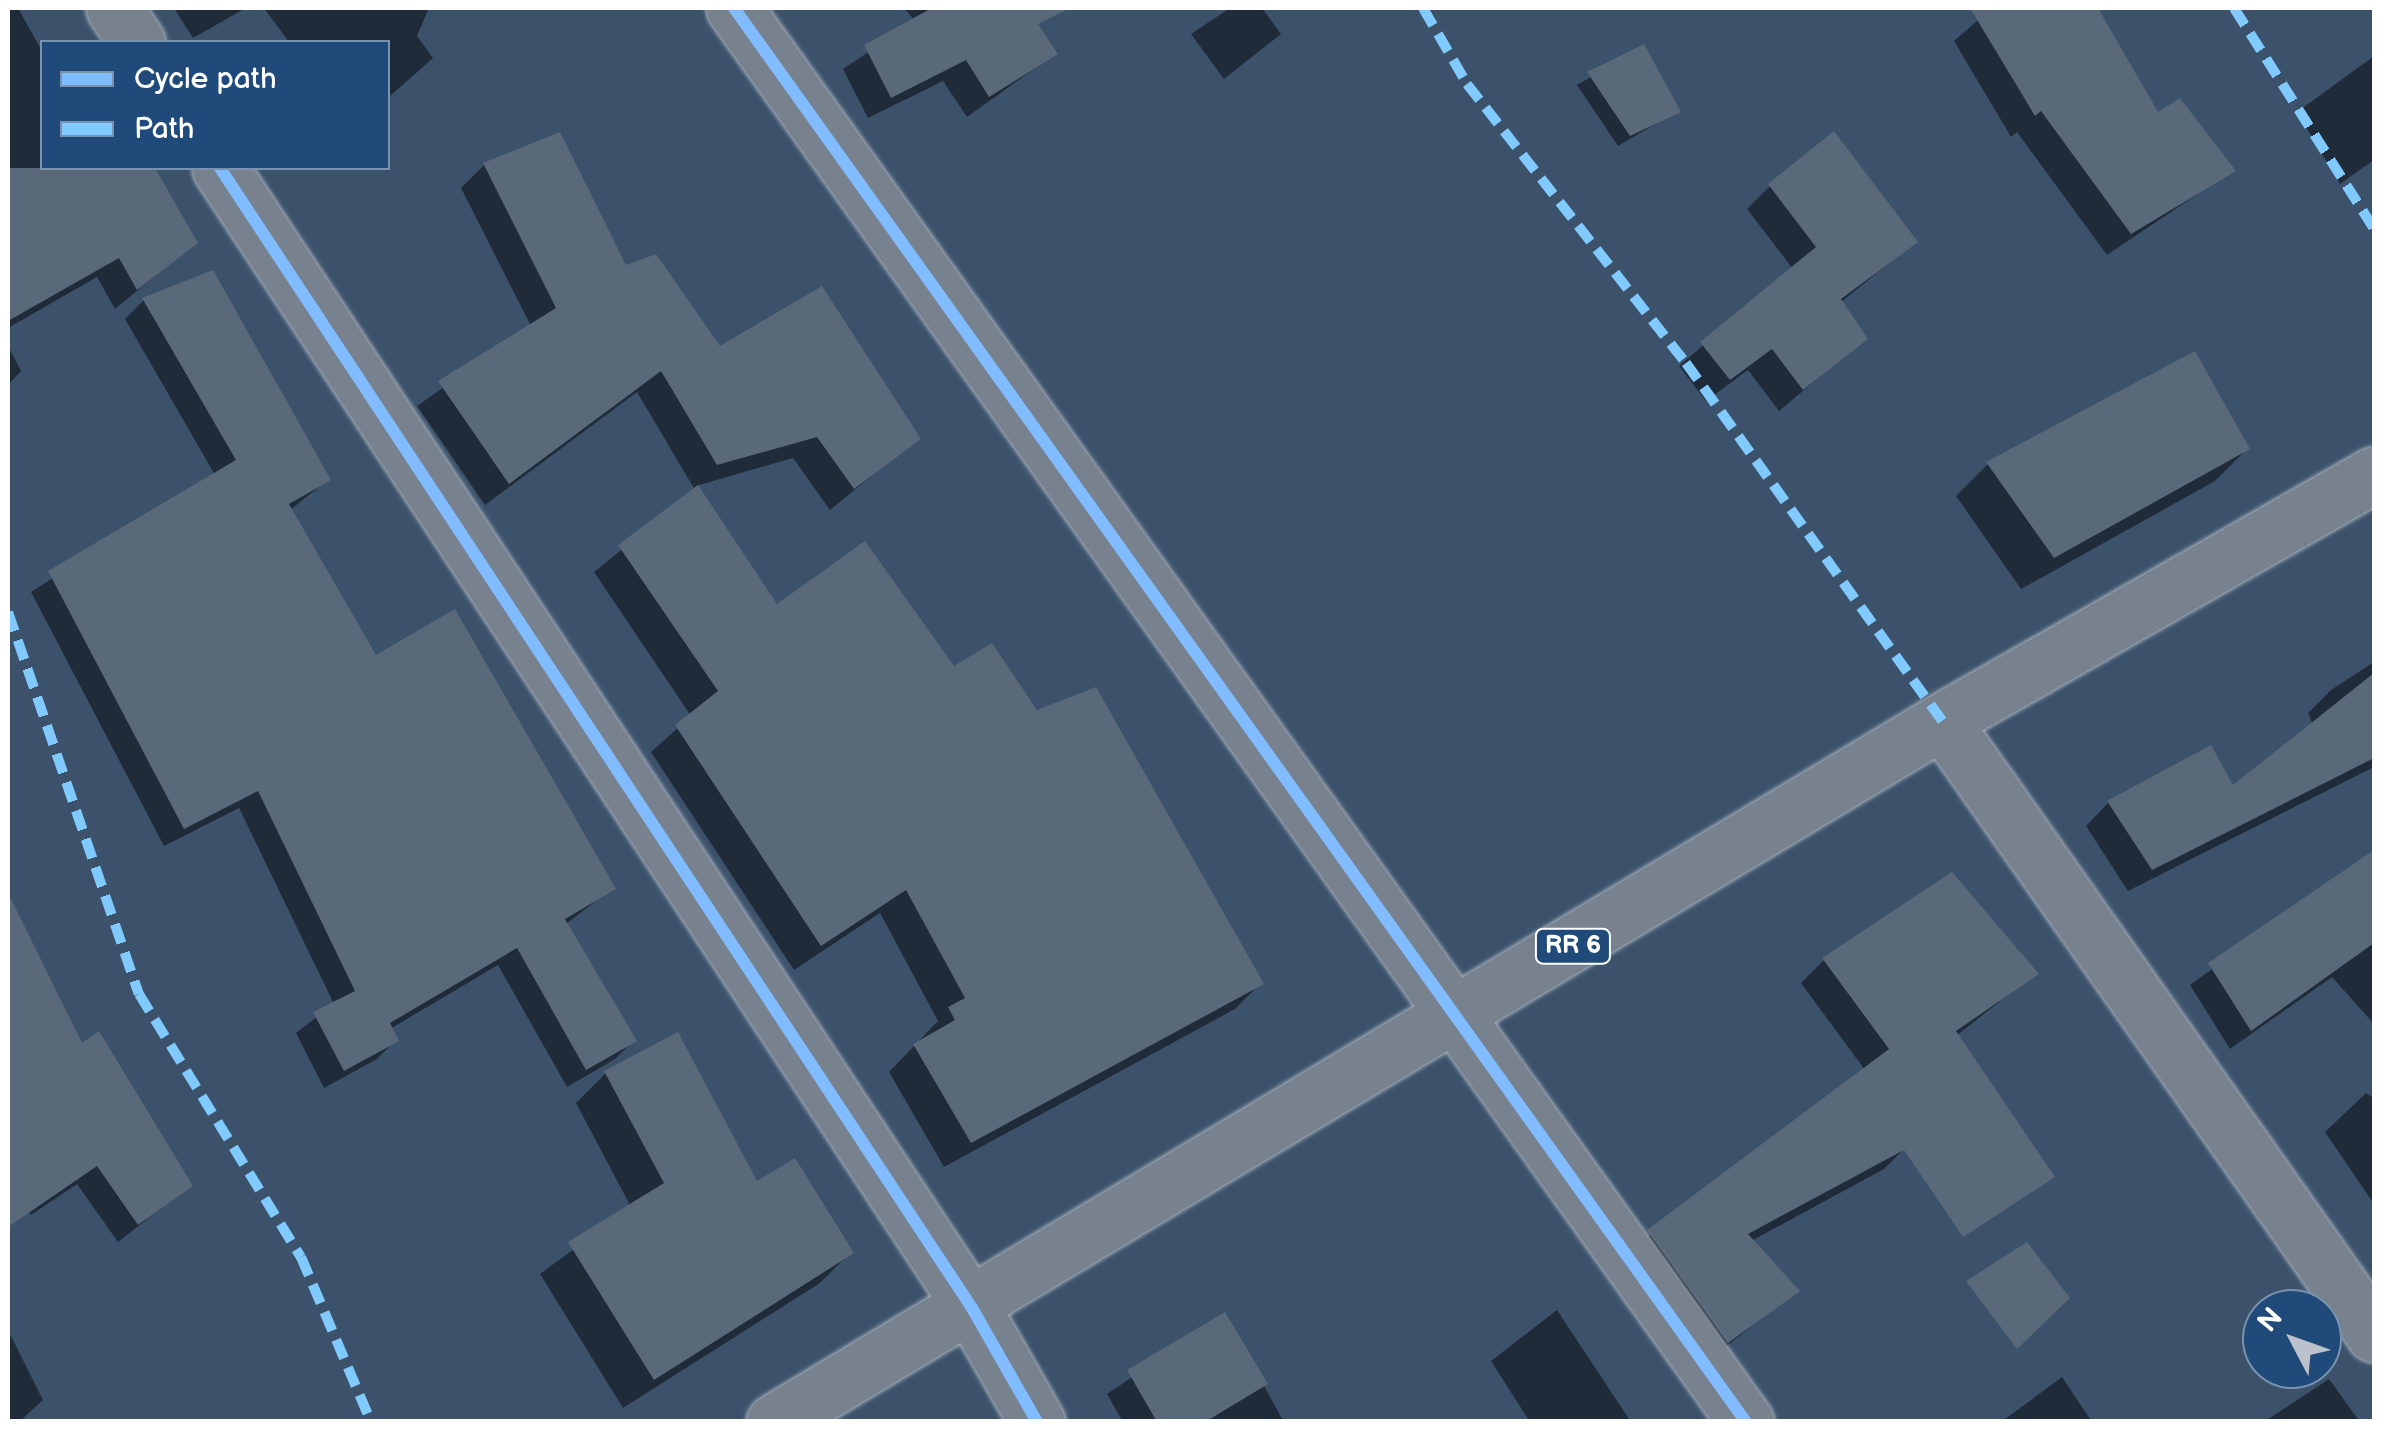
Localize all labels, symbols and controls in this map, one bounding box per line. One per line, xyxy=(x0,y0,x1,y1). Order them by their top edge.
legend xyxy=(40,40,390,170)
text: Cycle path xyxy=(134,61,277,97)
text: Path xyxy=(134,111,194,147)
road number: RR 6 xyxy=(1533,926,1613,966)
north arrow xyxy=(2242,1289,2342,1389)
text: N xyxy=(2251,1302,2290,1339)

